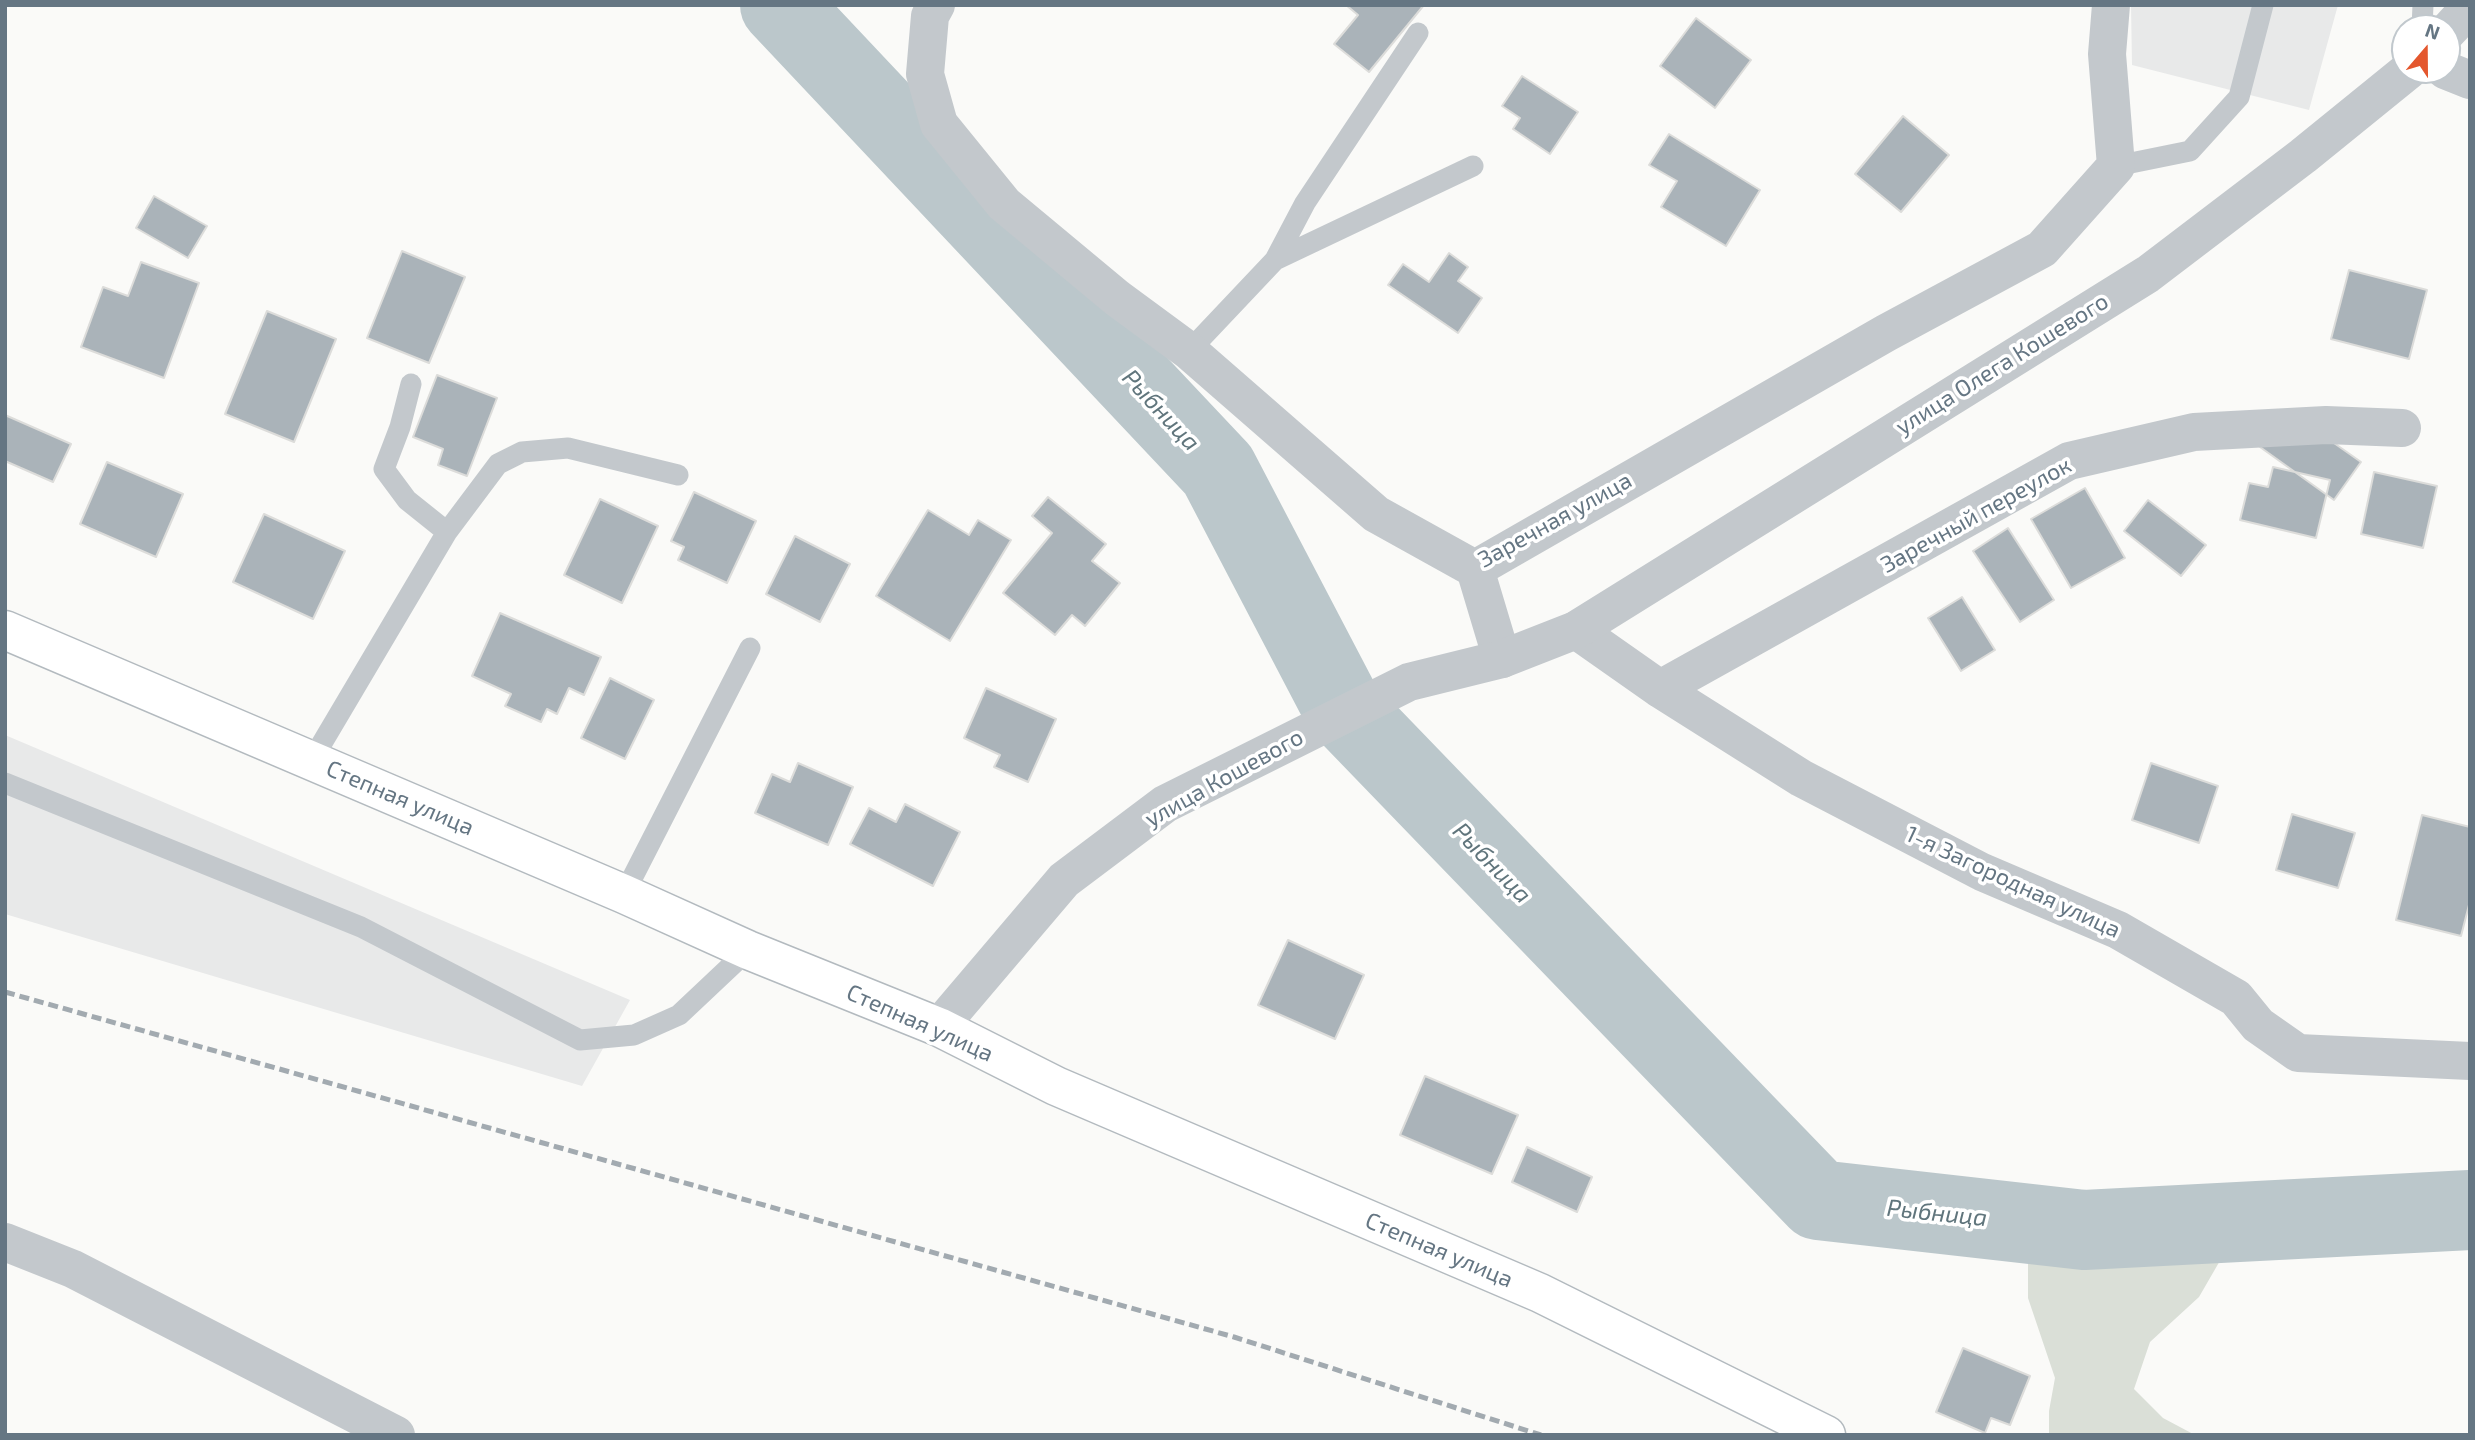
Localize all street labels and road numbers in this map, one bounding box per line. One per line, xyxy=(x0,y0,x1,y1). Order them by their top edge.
street label: улица Олега Кошевого xyxy=(1891,287,2113,441)
street label: Заречный переулок xyxy=(1876,451,2076,579)
street label: Заречная улица xyxy=(1473,466,1637,574)
street label: улица Кошевого xyxy=(1140,723,1308,833)
street label: Степная улица xyxy=(322,754,478,842)
street label: 1-я Загородная улица xyxy=(1901,820,2125,944)
street label: Степная улица xyxy=(842,978,998,1068)
street label: Степная улица xyxy=(1361,1206,1517,1294)

